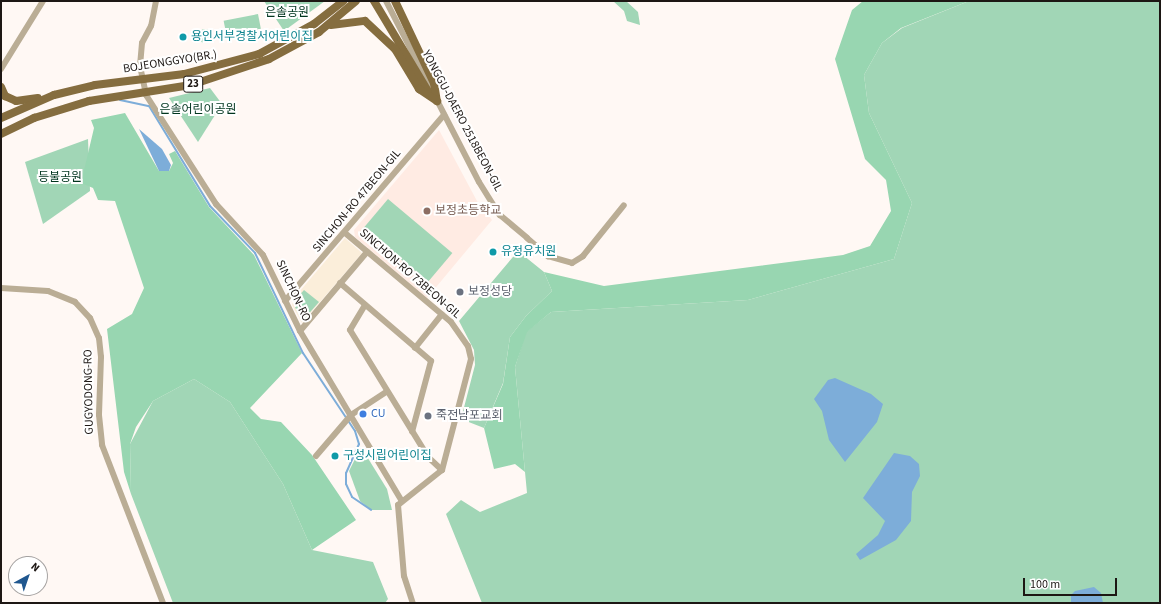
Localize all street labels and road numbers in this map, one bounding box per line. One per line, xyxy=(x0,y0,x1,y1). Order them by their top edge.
street label: BOJEONGGYO(BR.) xyxy=(122,47,218,77)
street label: YONGGU-DAERO 2518BEON-GIL xyxy=(419,48,505,194)
road number: 23 xyxy=(183,75,203,93)
street label: SINCHON-RO 47BEON-GIL xyxy=(310,147,404,255)
street label: SINCHON-RO 73BEON-GIL xyxy=(356,226,464,322)
street label: SINCHON-RO xyxy=(272,258,314,324)
street label: GUGYODONG-RO xyxy=(81,349,97,435)

